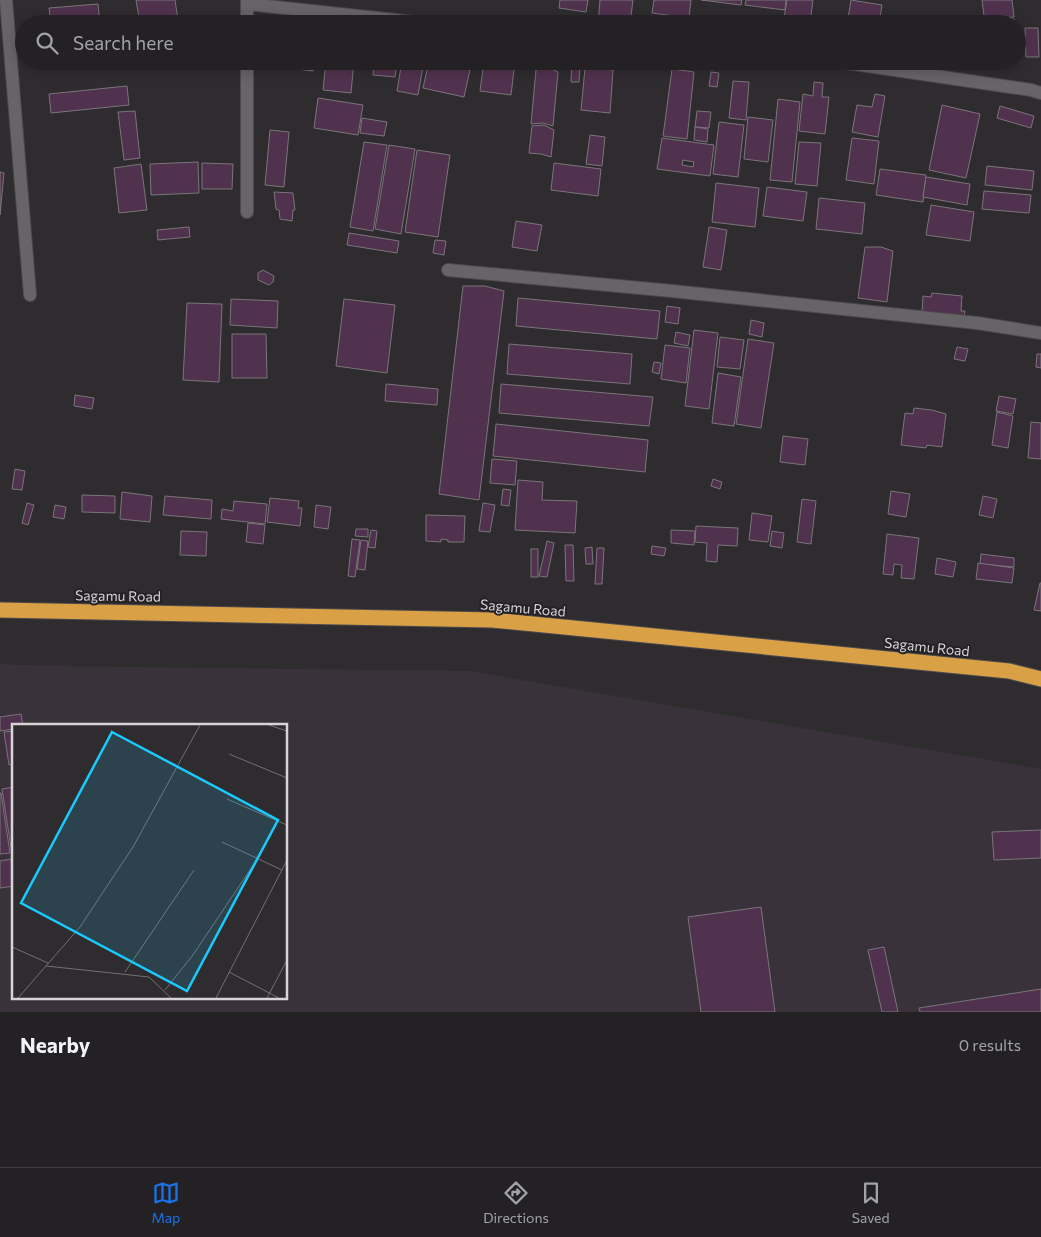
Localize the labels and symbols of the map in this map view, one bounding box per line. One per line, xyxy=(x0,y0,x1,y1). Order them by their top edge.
street label: Sagamu Road xyxy=(75,586,161,605)
street label: Sagamu Road xyxy=(480,595,566,620)
street label: Sagamu Road xyxy=(884,634,971,659)
inset map xyxy=(12,724,288,1000)

